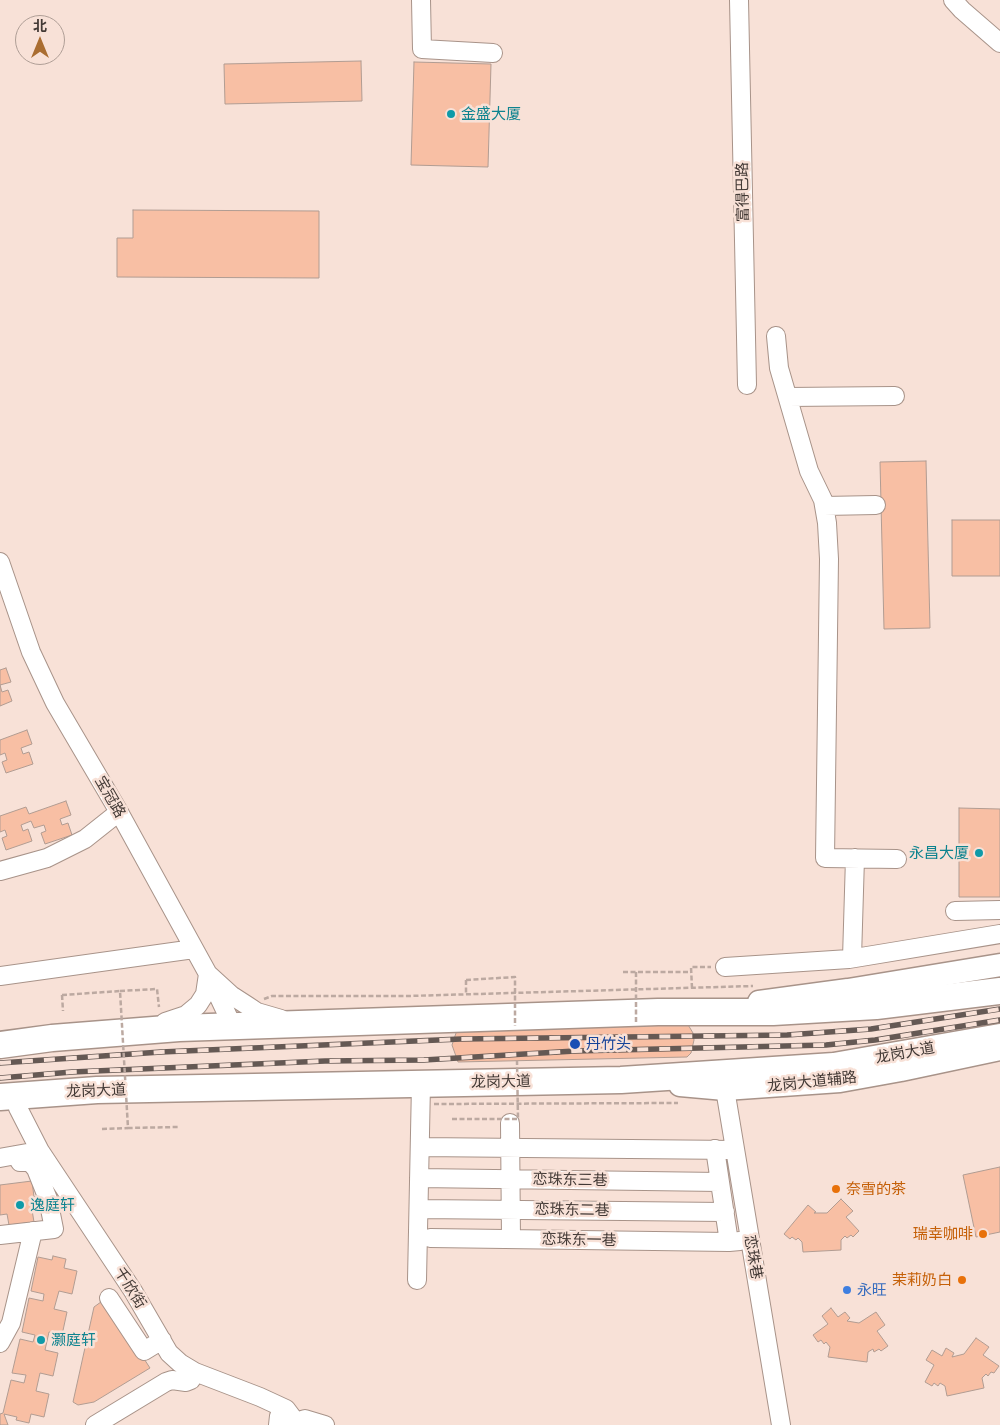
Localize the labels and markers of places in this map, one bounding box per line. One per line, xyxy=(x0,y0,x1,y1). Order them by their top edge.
place label: 金盛大厦 xyxy=(461,105,521,123)
marker: 金盛大厦 xyxy=(445,108,457,120)
place label: 永昌大厦 xyxy=(909,844,969,862)
marker: 永昌大厦 xyxy=(973,847,985,859)
place label: 丹竹头 xyxy=(586,1035,631,1053)
marker: 丹竹头 xyxy=(568,1037,582,1051)
place label: 奈雪的茶 xyxy=(846,1180,906,1198)
marker: 奈雪的茶 xyxy=(830,1183,842,1195)
place label: 逸庭轩 xyxy=(30,1196,75,1214)
marker: 逸庭轩 xyxy=(14,1199,26,1211)
place label: 瑞幸咖啡 xyxy=(913,1225,973,1243)
marker: 瑞幸咖啡 xyxy=(977,1228,989,1240)
place label: 茉莉奶白 xyxy=(892,1271,952,1289)
marker: 茉莉奶白 xyxy=(956,1274,968,1286)
place label: 永旺 xyxy=(857,1281,887,1299)
marker: 永旺 xyxy=(841,1284,853,1296)
place label: 灏庭轩 xyxy=(51,1331,96,1349)
marker: 灏庭轩 xyxy=(35,1334,47,1346)

